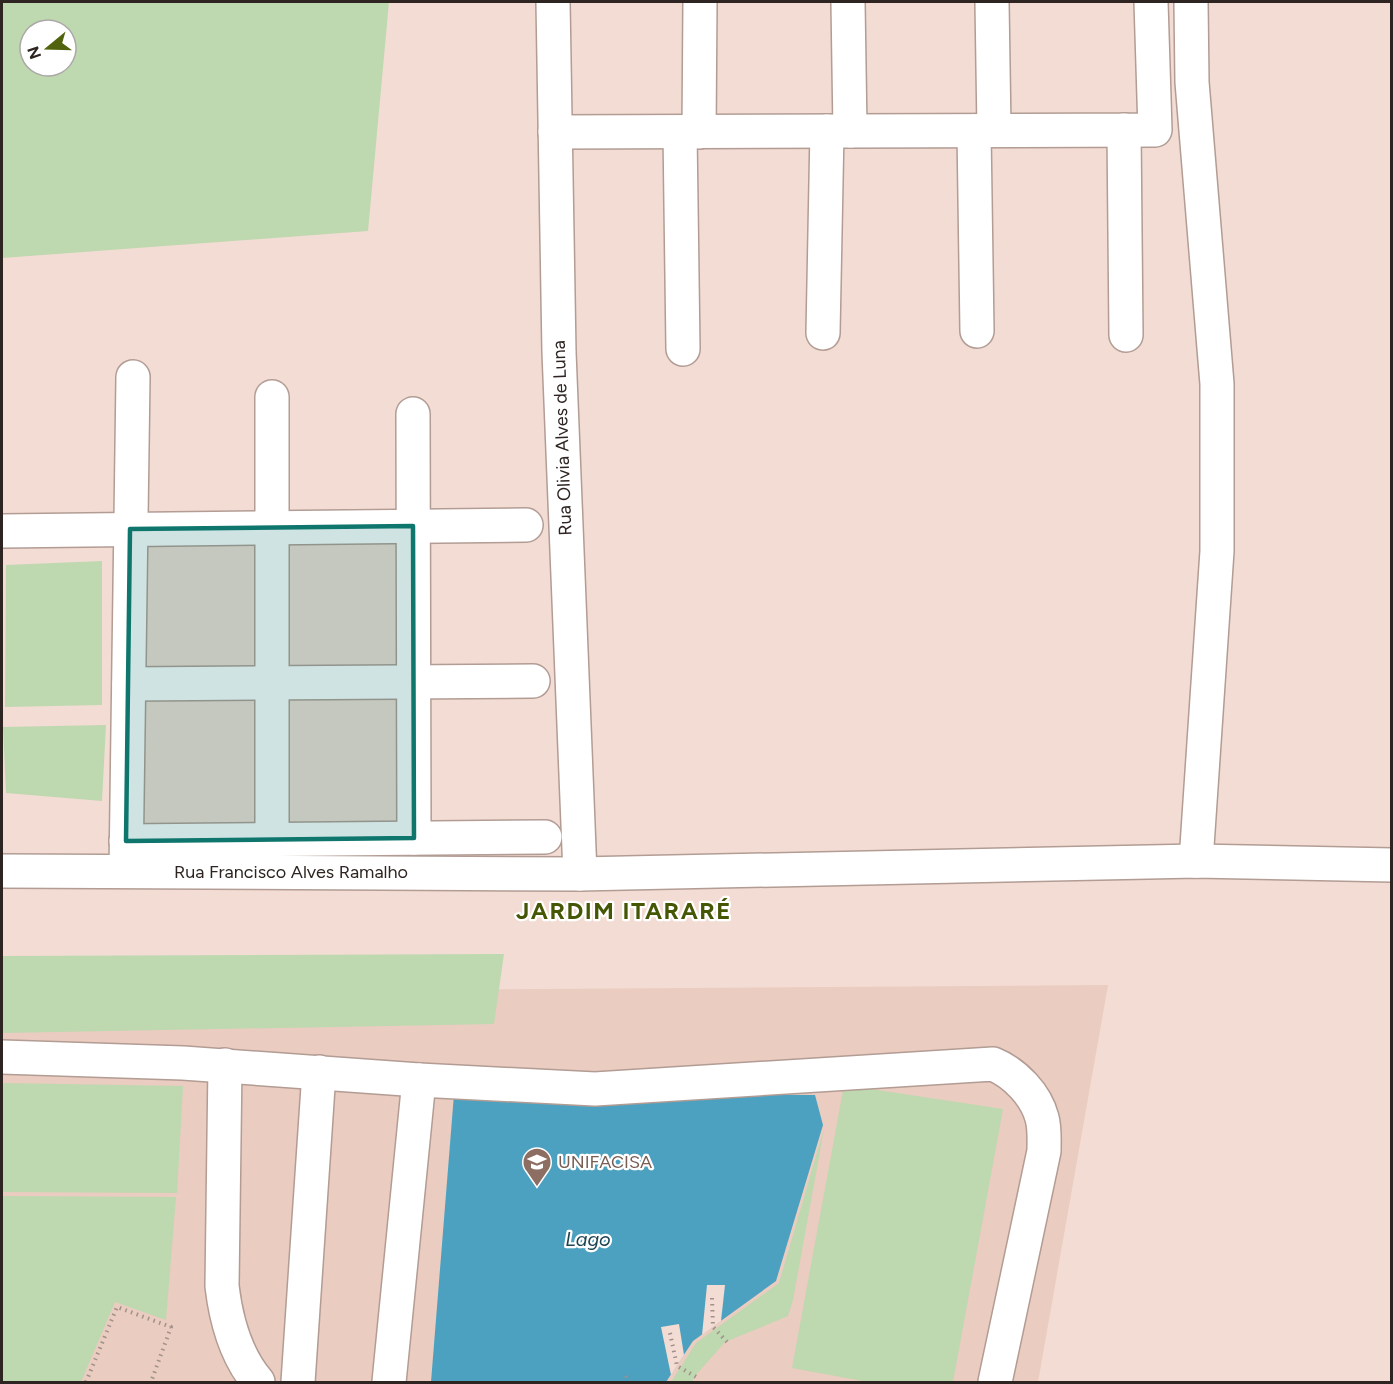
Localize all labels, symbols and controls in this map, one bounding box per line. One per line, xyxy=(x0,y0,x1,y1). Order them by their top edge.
north arrow xyxy=(18,18,78,78)
text: N xyxy=(23,44,45,62)
street label: Rua Olivia Alves de Luna xyxy=(548,340,576,536)
street label: Rua Francisco Alves Ramalho xyxy=(174,861,408,883)
district label: JARDIM ITARARÉ xyxy=(516,896,732,925)
school or university icon: UNIFACISA xyxy=(521,1146,553,1188)
place label: UNIFACISA xyxy=(558,1151,652,1173)
water label: Lago xyxy=(565,1227,611,1251)

